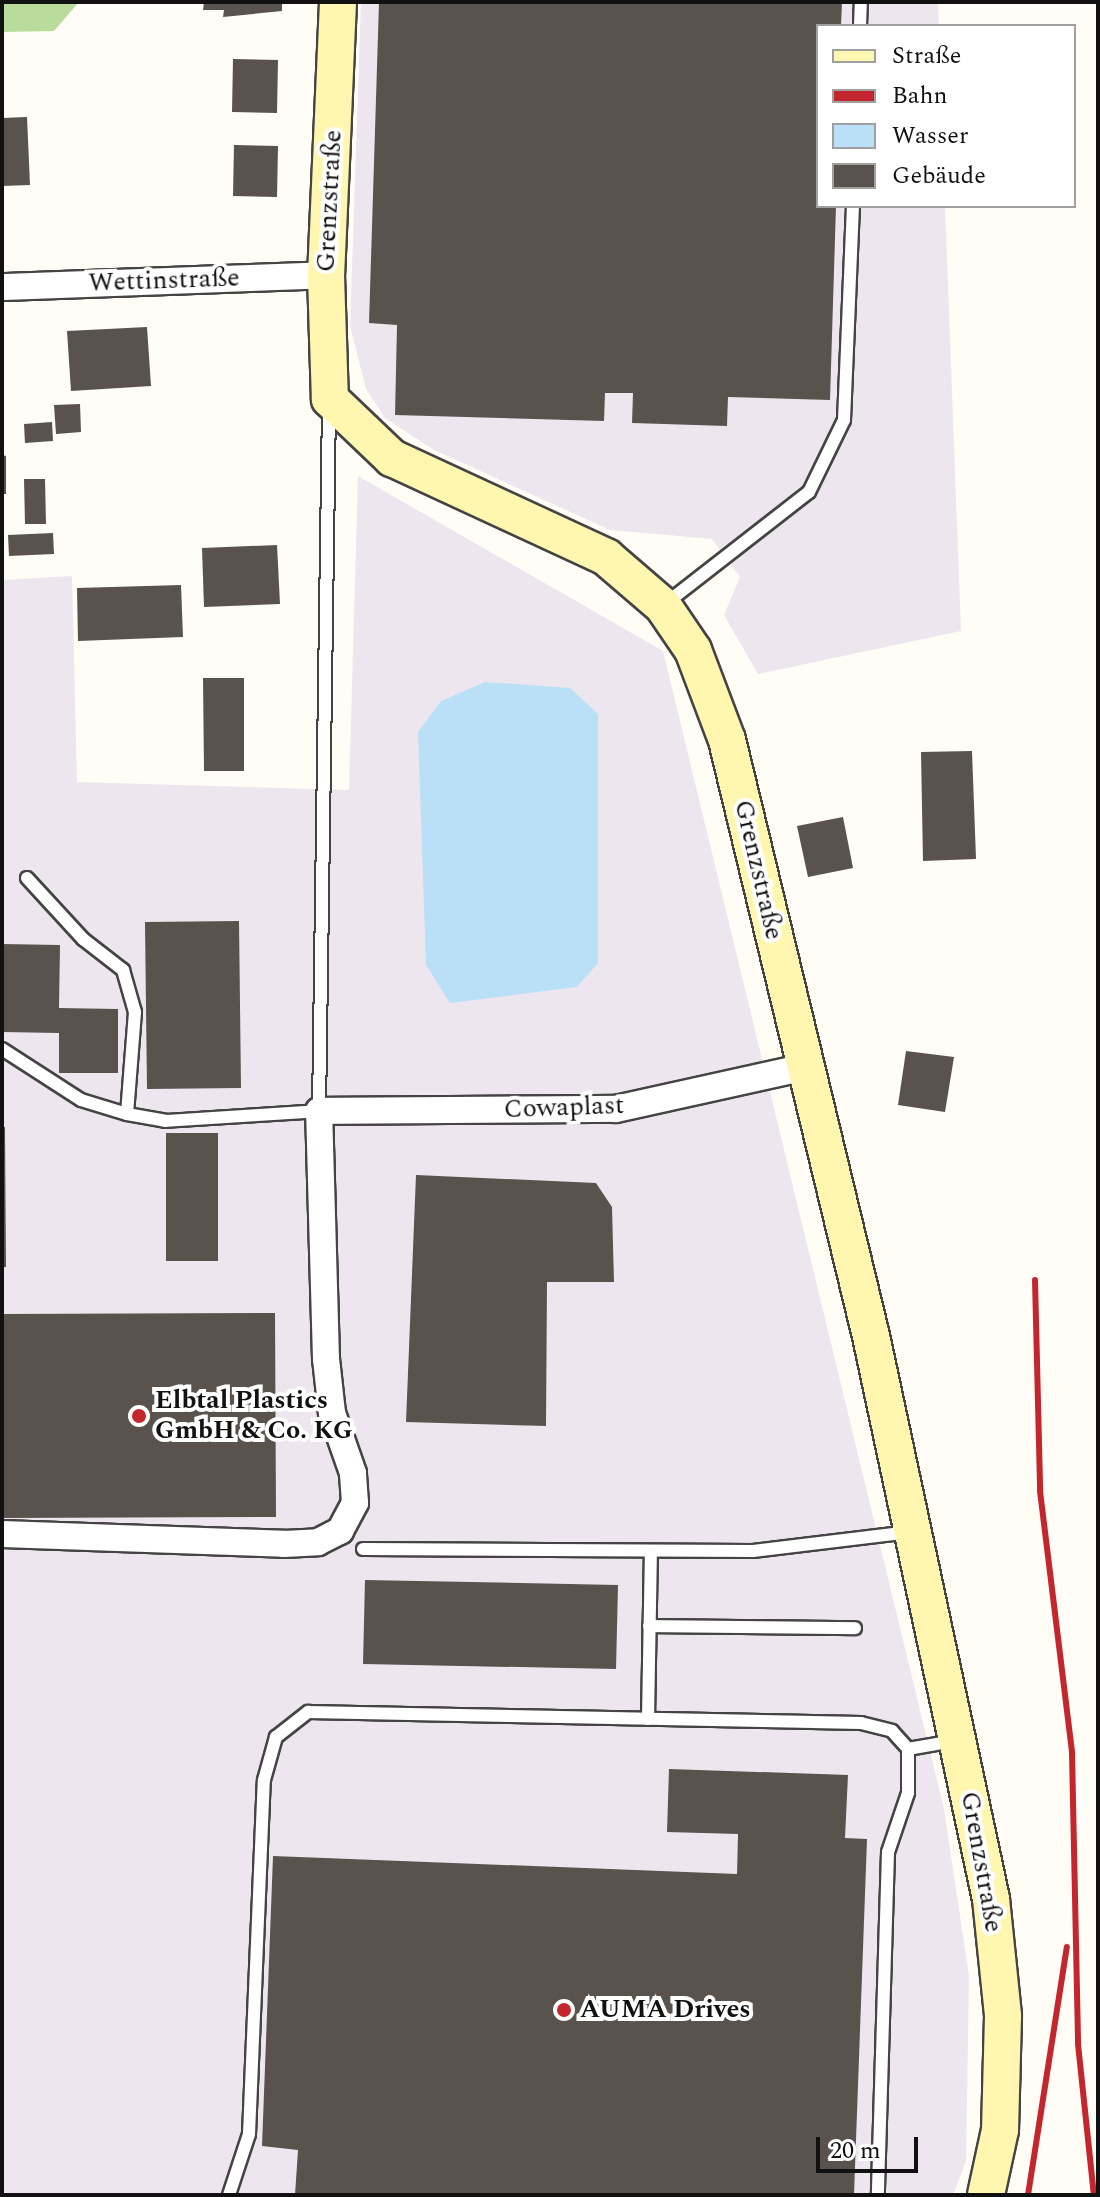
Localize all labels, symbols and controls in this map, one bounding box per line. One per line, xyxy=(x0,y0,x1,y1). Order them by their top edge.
legend xyxy=(816,24,1076,208)
text: Straße xyxy=(892,38,961,74)
text: Bahn xyxy=(892,78,947,114)
text: Wasser xyxy=(892,118,968,154)
street label: Grenzstraße xyxy=(311,129,349,273)
text: Gebäude xyxy=(892,158,986,194)
street label: Wettinstraße xyxy=(88,263,240,299)
street label: Grenzstraße xyxy=(727,797,789,943)
street label: Cowaplast xyxy=(503,1090,625,1126)
place label: Elbtal Plastics GmbH & Co. KG xyxy=(155,1385,353,1446)
marker: Elbtal Plastics GmbH & Co. KG xyxy=(130,1407,148,1425)
street label: Grenzstraße xyxy=(953,1789,1009,1935)
place label: AUMA Drives xyxy=(580,1994,751,2026)
marker: AUMA Drives xyxy=(555,2001,573,2019)
scale bar xyxy=(820,2121,922,2171)
text: 20 m xyxy=(830,2133,881,2169)

